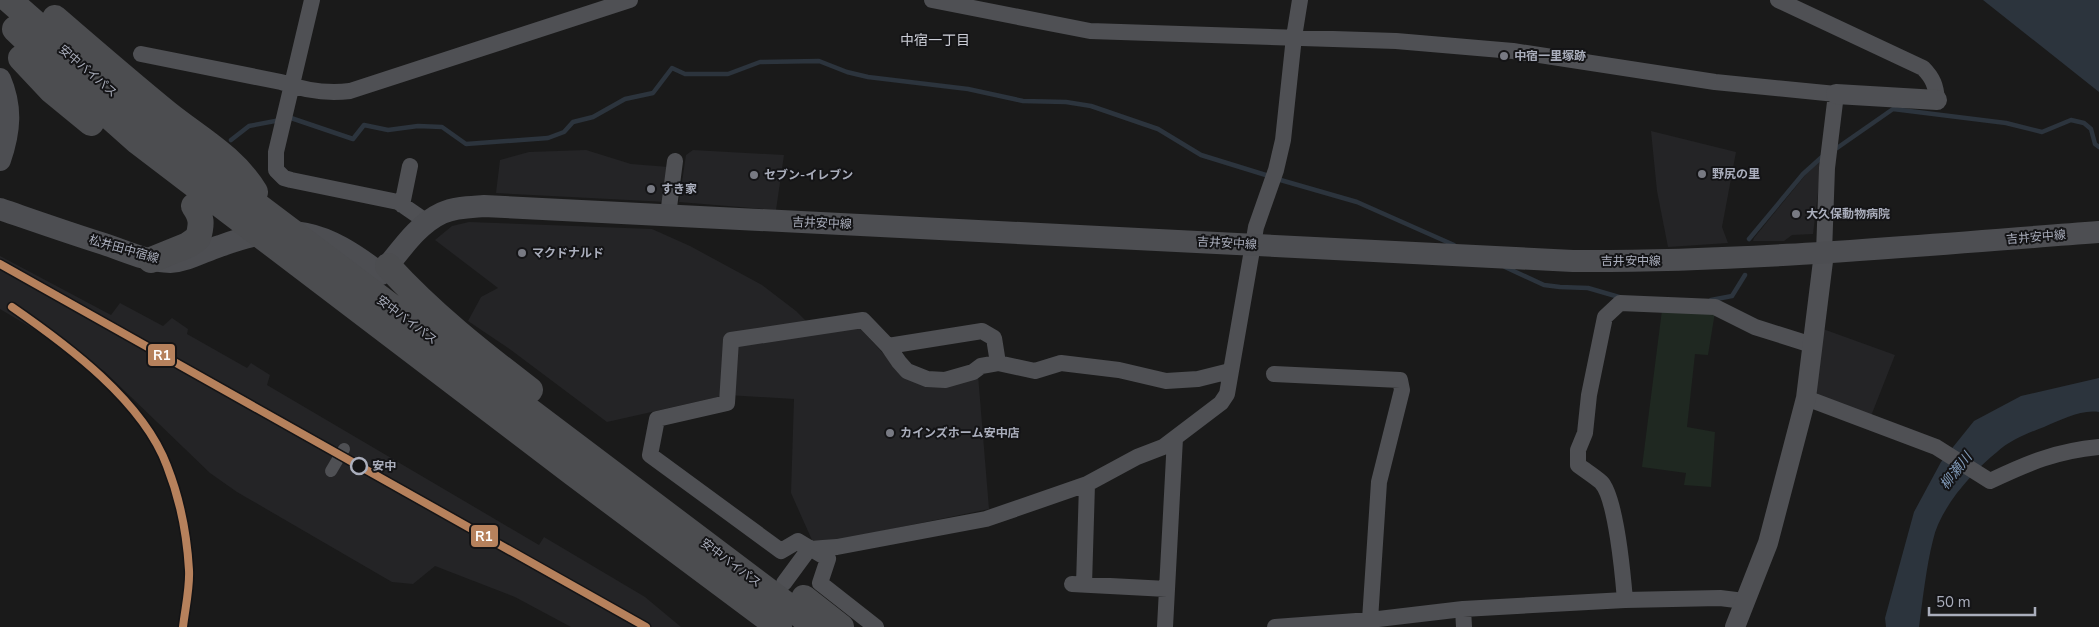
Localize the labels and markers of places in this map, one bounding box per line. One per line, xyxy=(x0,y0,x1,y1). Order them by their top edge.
place label: 中宿一里塚跡 xyxy=(1514,48,1586,64)
marker: 中宿一里塚跡 xyxy=(1498,50,1510,62)
place label: 野尻の里 xyxy=(1712,166,1760,182)
place label: セブン-イレブン xyxy=(764,167,853,183)
marker: 野尻の里 xyxy=(1696,168,1708,180)
marker: セブン-イレブン xyxy=(748,169,760,181)
place label: すき家 xyxy=(661,181,697,197)
marker: すき家 xyxy=(645,183,657,195)
place label: 大久保動物病院 xyxy=(1806,206,1890,222)
marker: 大久保動物病院 xyxy=(1790,208,1802,220)
place label: マクドナルド xyxy=(532,245,604,261)
marker: マクドナルド xyxy=(516,247,528,259)
place label: カインズホーム安中店 xyxy=(900,425,1019,441)
marker: カインズホーム安中店 xyxy=(884,427,896,439)
marker: 安中 xyxy=(350,457,368,475)
place label: 安中 xyxy=(372,458,396,474)

